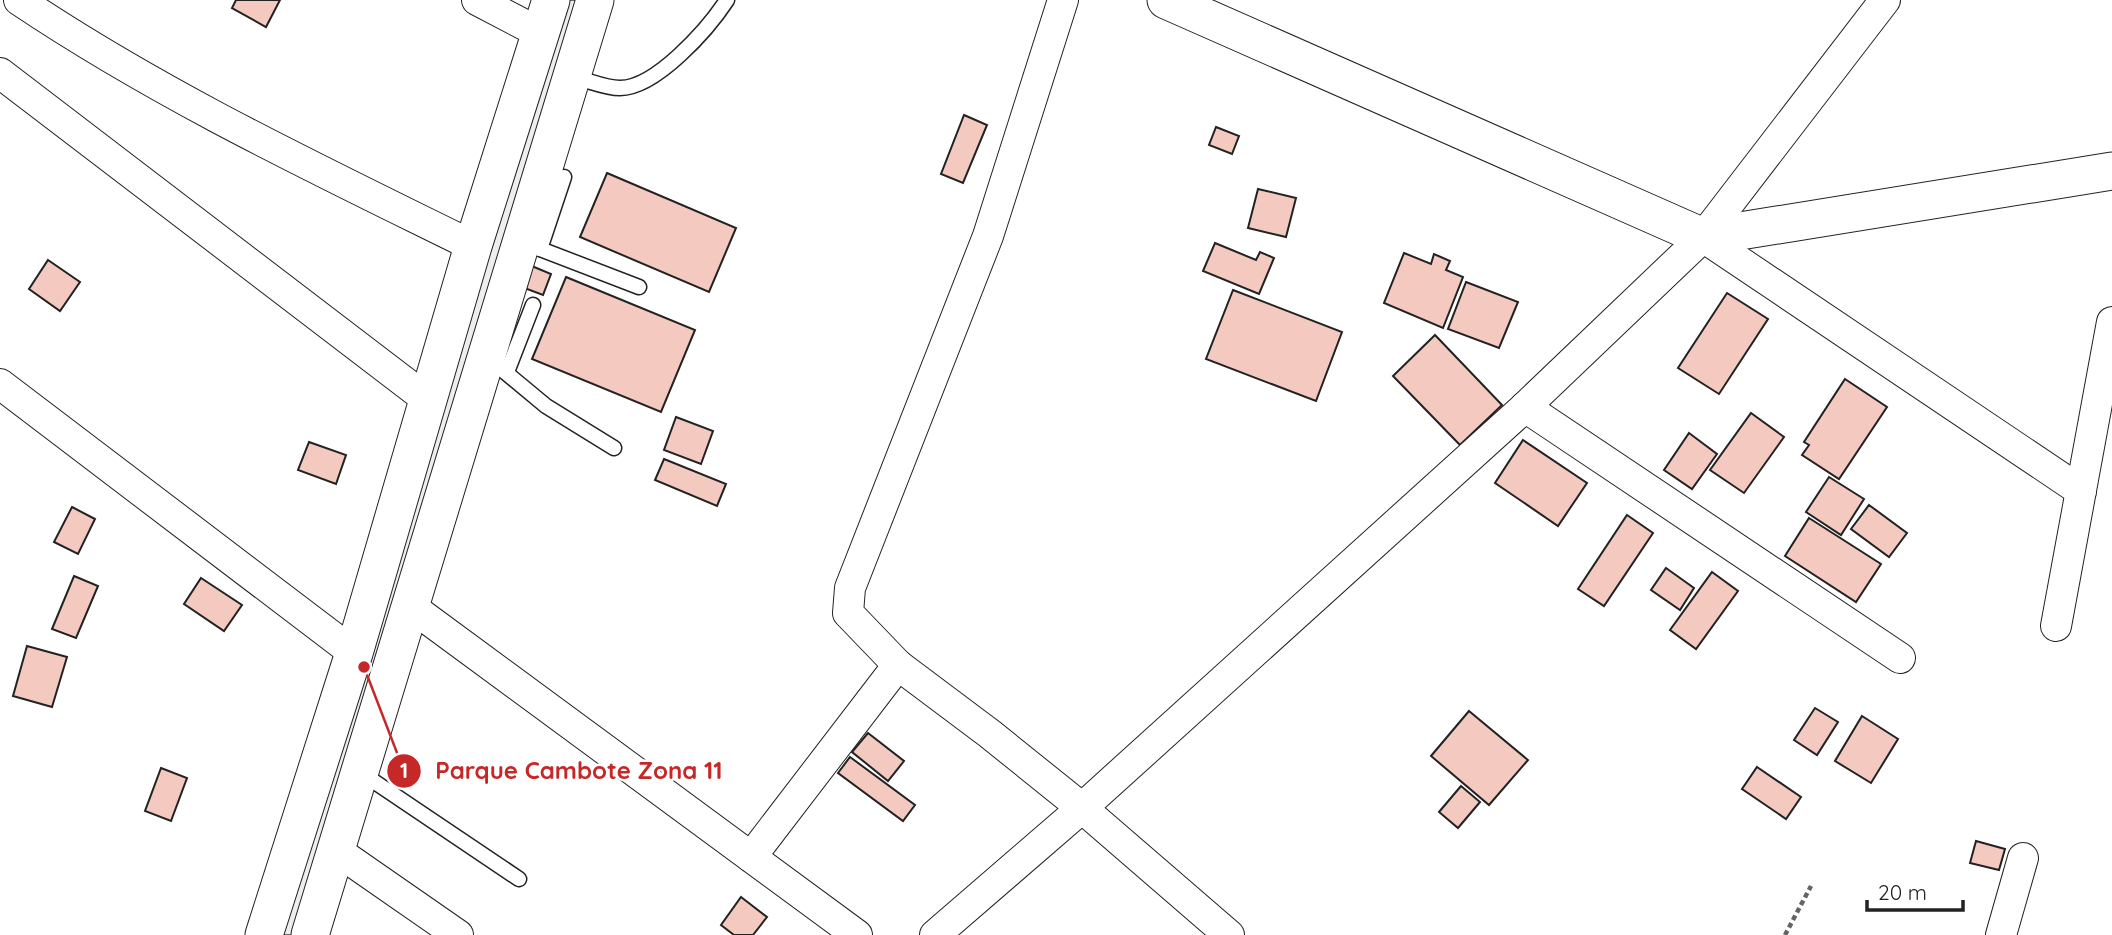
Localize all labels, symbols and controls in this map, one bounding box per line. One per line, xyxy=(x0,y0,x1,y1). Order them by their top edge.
callout: Parque Cambote Zona 11 xyxy=(386,748,737,793)
text: Parque Cambote Zona 11 xyxy=(435,755,723,785)
text: 1 xyxy=(400,757,408,783)
scale bar xyxy=(1867,869,1963,913)
text: 20 m xyxy=(1878,879,1927,905)

